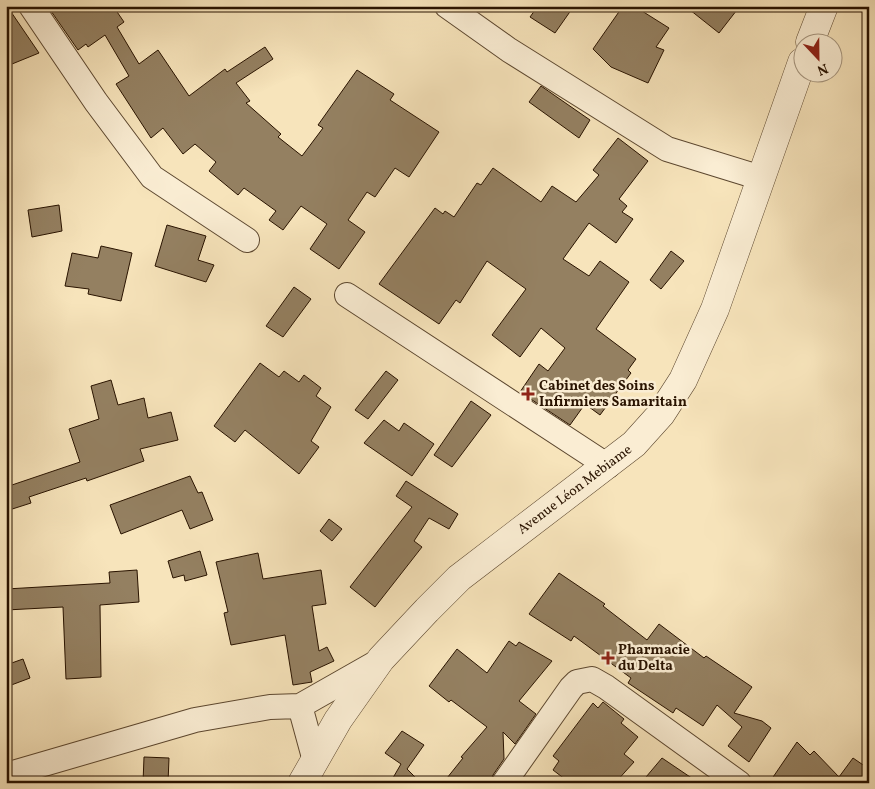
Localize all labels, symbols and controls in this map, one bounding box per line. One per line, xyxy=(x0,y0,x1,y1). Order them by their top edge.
north arrow xyxy=(792,32,842,82)
text: N xyxy=(814,58,831,79)
place label: Cabinet des Soins Infirmiers Samaritain xyxy=(539,377,687,412)
marker: Cabinet des Soins Infirmiers Samaritain xyxy=(521,387,535,401)
street label: Avenue Léon Mebiame xyxy=(514,440,636,539)
place label: Pharmacie du Delta xyxy=(618,641,690,676)
marker: Pharmacie du Delta xyxy=(602,652,614,664)

